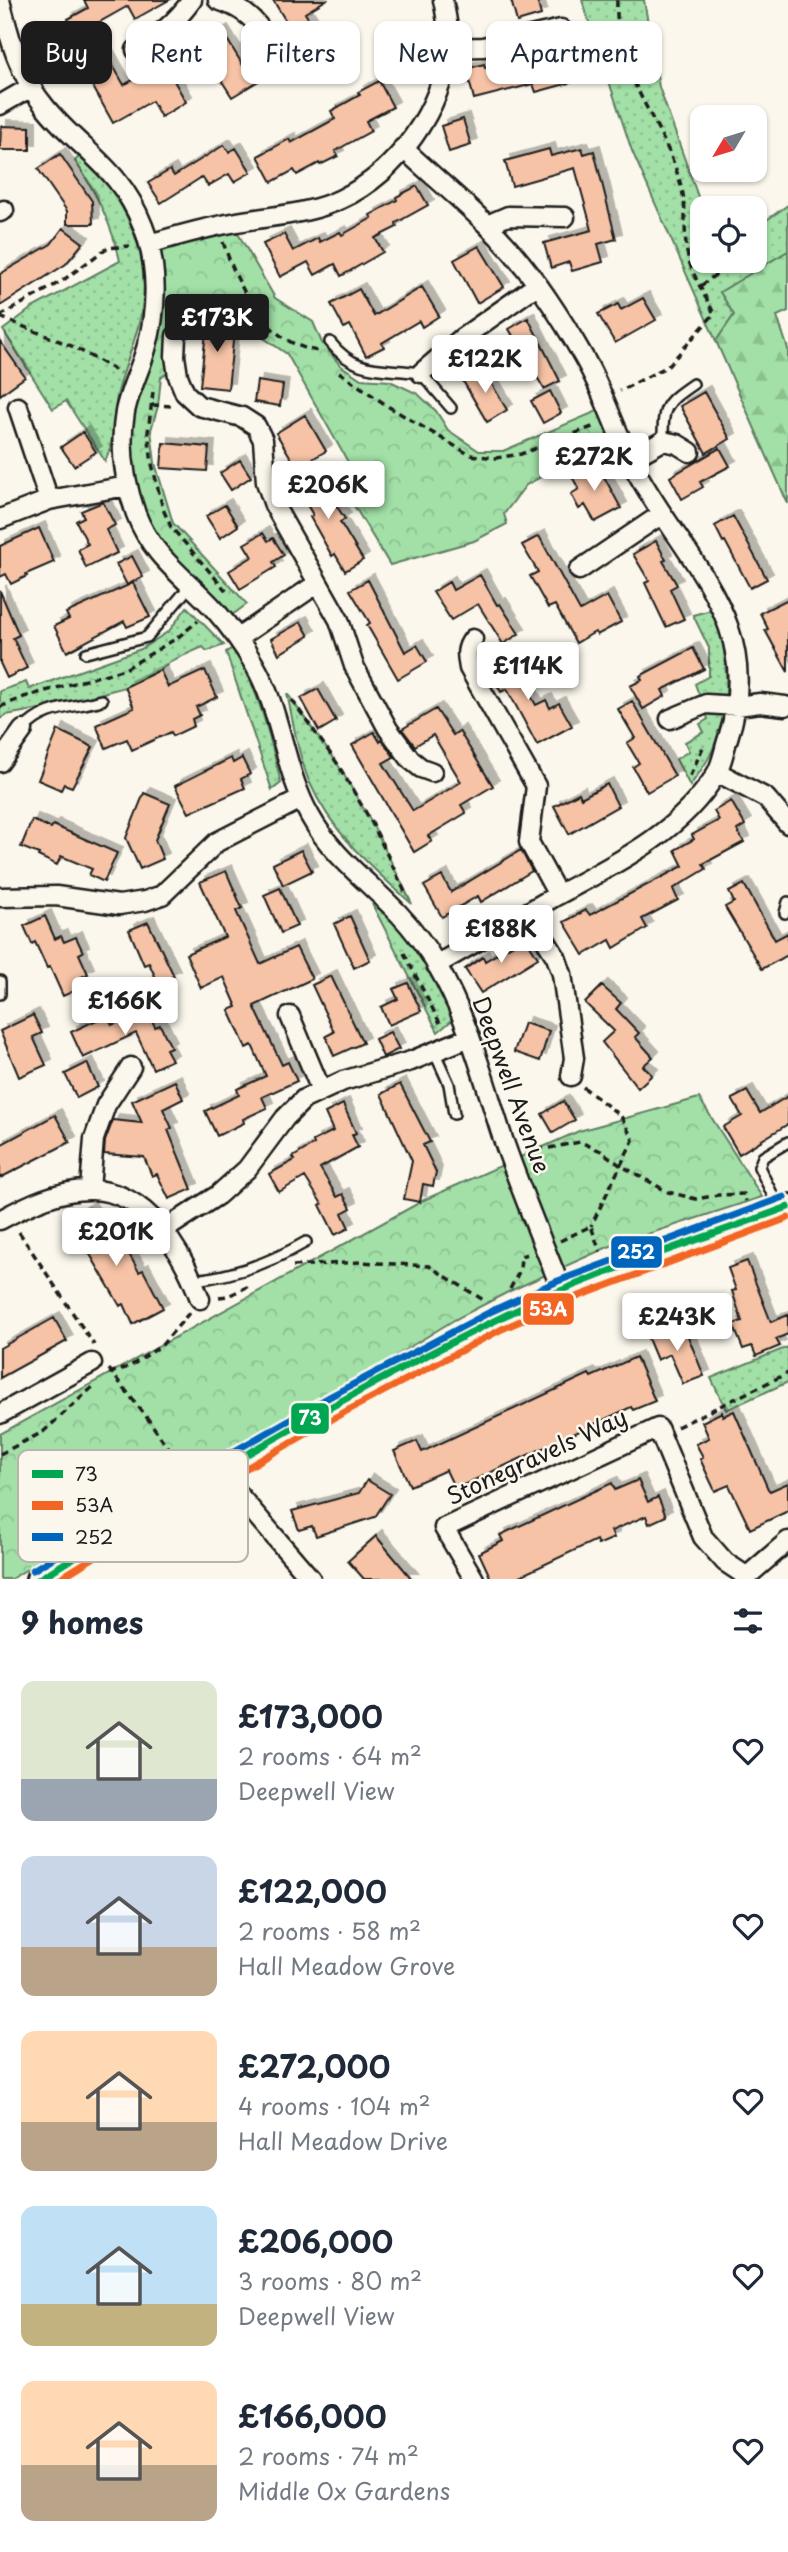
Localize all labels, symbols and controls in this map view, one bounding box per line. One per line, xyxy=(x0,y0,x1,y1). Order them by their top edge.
chip: Buy xyxy=(21,21,112,84)
chip: Rent xyxy=(126,21,227,84)
chip: Filters xyxy=(241,21,360,84)
chip: New xyxy=(374,21,472,84)
chip: Apartment xyxy=(486,21,662,84)
north arrow xyxy=(690,105,766,182)
map controls xyxy=(690,105,767,273)
button: locate xyxy=(690,196,767,273)
pin: £173K xyxy=(168,294,266,354)
text: £173K xyxy=(181,299,253,334)
pin: £122K xyxy=(436,336,534,395)
text: £122K xyxy=(448,340,522,375)
pin: £272K xyxy=(545,434,643,493)
text: £272K xyxy=(555,438,633,473)
pin: £206K xyxy=(279,462,377,521)
text: £206K xyxy=(288,466,368,501)
pin: £114K xyxy=(479,642,577,702)
text: £114K xyxy=(493,647,563,682)
pin: £188K xyxy=(452,906,550,965)
text: £188K xyxy=(465,910,537,945)
pin: £166K xyxy=(76,978,174,1037)
text: £166K xyxy=(88,982,162,1017)
street label: Deepwell Avenue xyxy=(464,991,561,1178)
pin: £201K xyxy=(67,1208,165,1268)
text: £201K xyxy=(78,1213,154,1248)
line badge: 252 xyxy=(610,1235,663,1269)
text: 252 xyxy=(617,1237,655,1265)
line badge: 53A xyxy=(522,1292,575,1326)
text: 53A xyxy=(529,1294,567,1322)
pin: £243K xyxy=(628,1294,726,1353)
text: £243K xyxy=(638,1298,716,1333)
street label: Stonegravels Way xyxy=(440,1398,633,1513)
line badge: 73 xyxy=(290,1402,330,1435)
text: 73 xyxy=(298,1403,322,1431)
legend xyxy=(18,1450,248,1562)
text: 73 xyxy=(75,1459,98,1487)
text: 53A xyxy=(75,1490,113,1518)
text: 252 xyxy=(75,1522,113,1550)
text: 9 homes xyxy=(21,1599,143,1644)
icon: filters xyxy=(729,1602,767,1640)
text: £173,000 xyxy=(238,1693,383,1738)
icon: home xyxy=(77,1709,161,1793)
icon: heart xyxy=(729,1732,767,1770)
text: 2 rooms · 64 m² xyxy=(238,1738,422,1773)
text: Deepwell View xyxy=(238,1773,395,1808)
text: £122,000 xyxy=(238,1868,387,1913)
icon: home xyxy=(77,1884,161,1968)
icon: heart xyxy=(729,1907,767,1945)
text: 2 rooms · 58 m² xyxy=(238,1913,421,1948)
text: Hall Meadow Grove xyxy=(238,1948,455,1983)
text: £272,000 xyxy=(238,2043,390,2088)
icon: home xyxy=(77,2059,161,2143)
icon: heart xyxy=(729,2082,767,2120)
text: 4 rooms · 104 m² xyxy=(238,2088,431,2123)
text: Hall Meadow Drive xyxy=(238,2123,448,2158)
text: £206,000 xyxy=(238,2218,393,2263)
icon: home xyxy=(77,2234,161,2318)
icon: heart xyxy=(729,2257,767,2295)
text: 3 rooms · 80 m² xyxy=(238,2263,422,2298)
text: Deepwell View xyxy=(238,2298,395,2333)
text: £166,000 xyxy=(238,2393,387,2438)
icon: home xyxy=(77,2409,161,2493)
icon: heart xyxy=(729,2432,767,2470)
text: 2 rooms · 74 m² xyxy=(238,2438,419,2473)
text: Middle Ox Gardens xyxy=(238,2473,450,2508)

